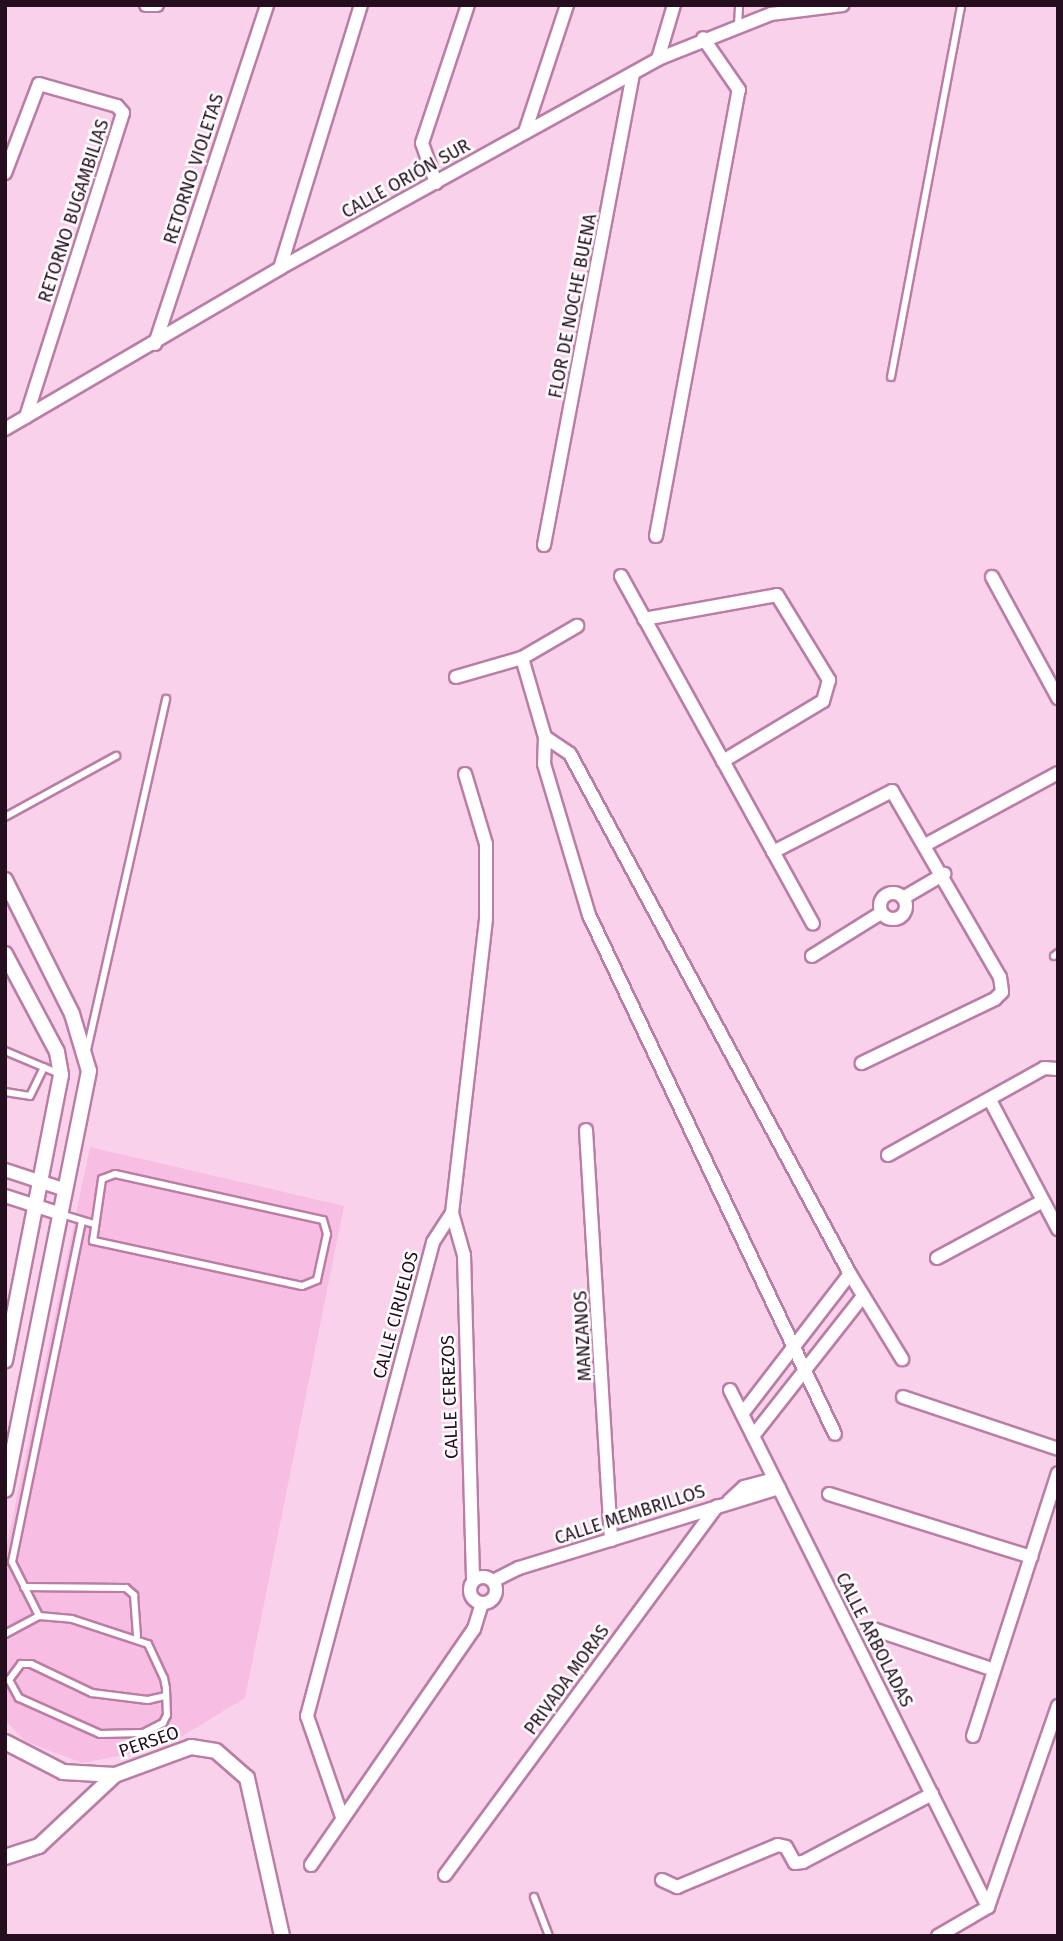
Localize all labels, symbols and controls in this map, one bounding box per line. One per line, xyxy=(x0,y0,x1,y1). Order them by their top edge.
street label: RETORNO VIOLETAS xyxy=(159,91,229,247)
street label: RETORNO BUGAMBILIAS xyxy=(34,117,114,305)
street label: CALLE ORIÓN SUR xyxy=(338,135,474,223)
street label: FLOR DE NOCHE BUENA xyxy=(544,212,602,400)
street label: CALLE CIRUELOS xyxy=(369,1249,423,1381)
street label: MANZANOS xyxy=(570,1290,596,1382)
street label: CALLE CEREZOS xyxy=(437,1335,463,1459)
street label: CALLE MEMBRILLOS xyxy=(552,1480,708,1550)
street label: CALLE ARBOLADAS xyxy=(831,1569,917,1711)
street label: PRIVADA MORAS xyxy=(520,1621,614,1739)
street label: PERSEO xyxy=(116,1722,182,1762)

